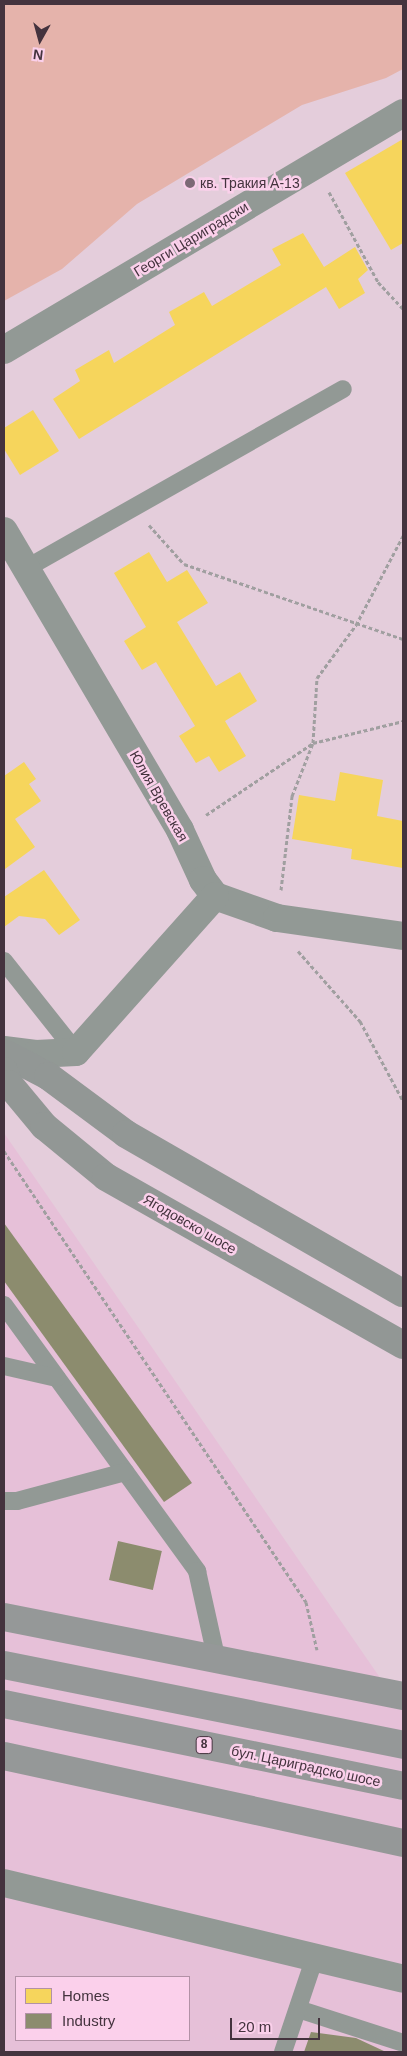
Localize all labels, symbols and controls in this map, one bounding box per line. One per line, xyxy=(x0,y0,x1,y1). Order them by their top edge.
north arrow xyxy=(15,15,65,65)
text: N xyxy=(32,46,44,63)
place label: кв. Тракия А-13 xyxy=(200,175,300,191)
marker: кв. Тракия А-13 xyxy=(184,177,196,189)
street label: Георги Цариградски xyxy=(131,198,251,280)
street label: Юлия Вревская xyxy=(126,748,192,844)
street label: Ягодовско шосе xyxy=(141,1191,239,1257)
road number: 8 xyxy=(195,1736,213,1754)
street label: бул. Цариградско шосе xyxy=(230,1742,382,1790)
legend xyxy=(15,1976,190,2041)
text: Homes xyxy=(62,1987,110,2004)
scale bar xyxy=(232,2008,322,2040)
text: Industry xyxy=(62,2012,115,2029)
text: 20 m xyxy=(238,2018,271,2035)

